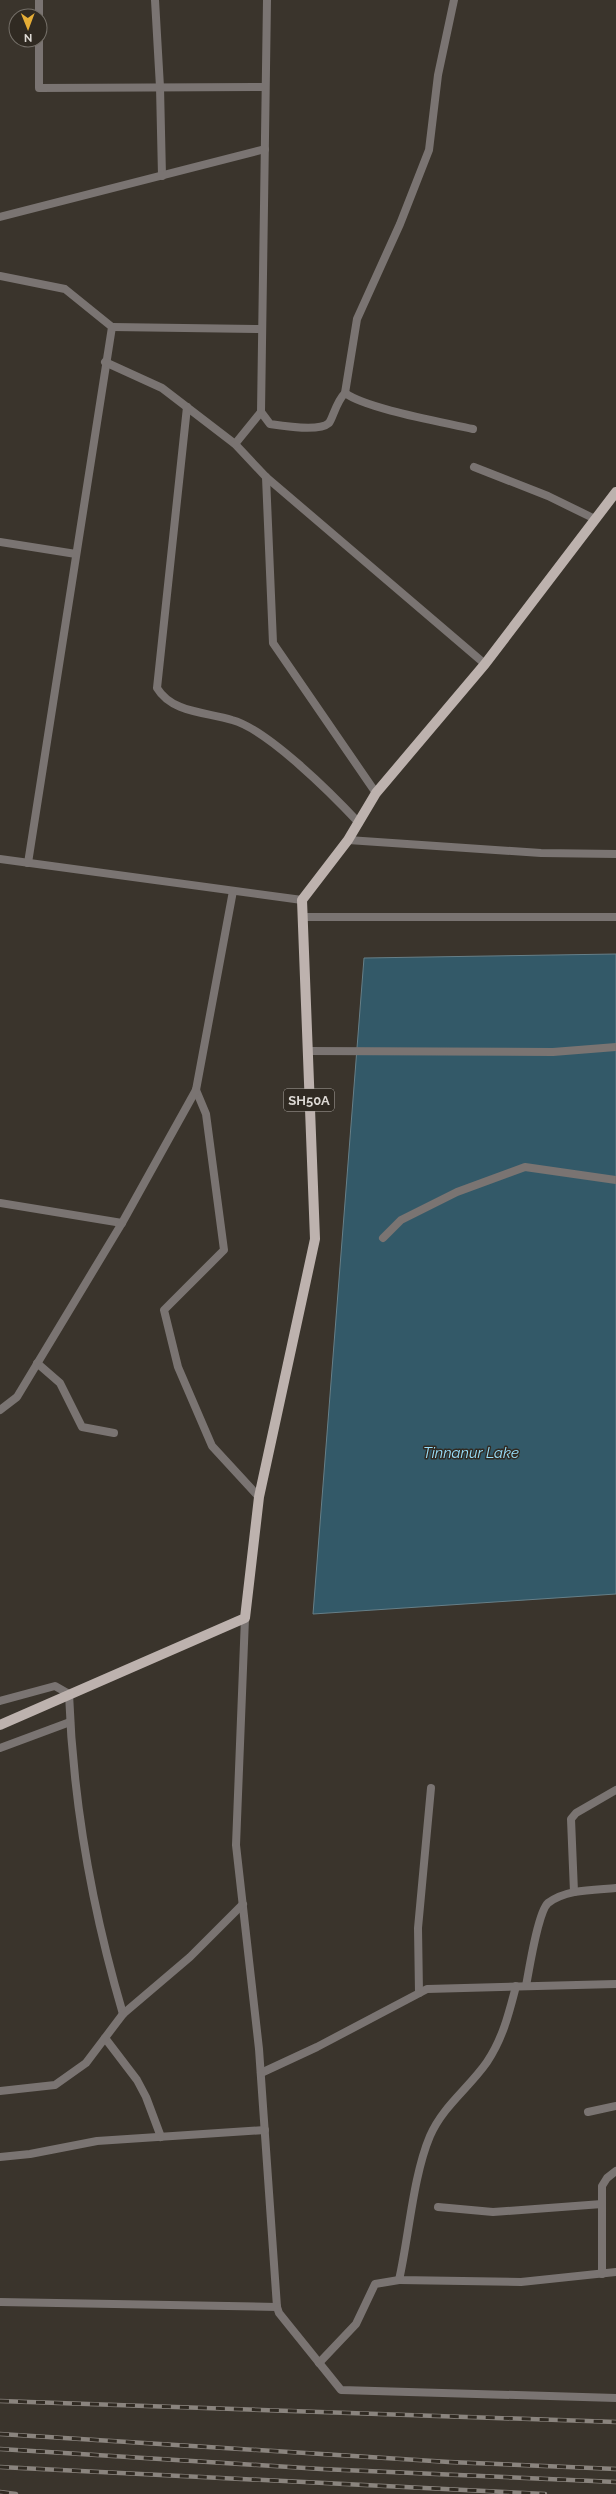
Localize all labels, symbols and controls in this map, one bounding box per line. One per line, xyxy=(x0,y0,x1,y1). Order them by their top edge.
north arrow xyxy=(8,8,48,48)
text: N xyxy=(24,31,32,44)
road number: SH50A xyxy=(284,1089,334,1111)
water label: Tinnanur Lake xyxy=(423,1444,519,1462)

